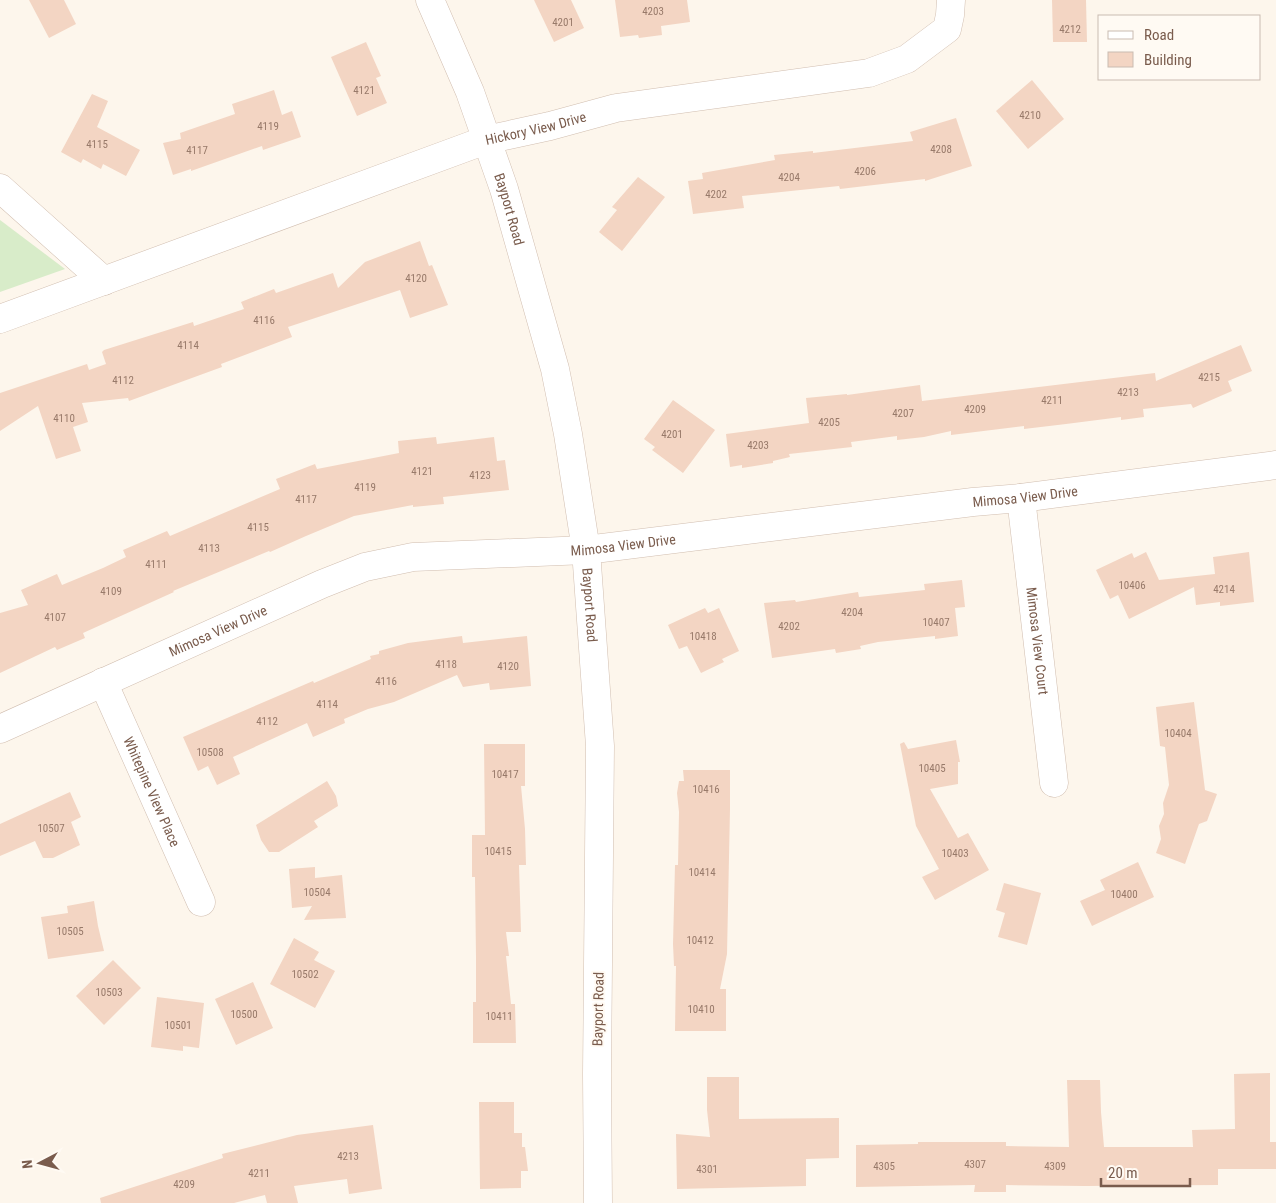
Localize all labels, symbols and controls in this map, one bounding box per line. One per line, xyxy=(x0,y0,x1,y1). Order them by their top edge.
house number: 4203 xyxy=(642,5,664,18)
legend xyxy=(1098,15,1261,80)
house number: 4201 xyxy=(552,16,574,29)
house number: 4212 xyxy=(1059,23,1081,36)
text: Road xyxy=(1144,26,1174,44)
text: Building xyxy=(1144,51,1192,69)
house number: 4121 xyxy=(353,84,375,97)
street label: Hickory View Drive xyxy=(484,108,588,148)
house number: 4210 xyxy=(1019,109,1041,122)
house number: 4119 xyxy=(257,120,279,133)
house number: 4115 xyxy=(86,138,108,151)
house number: 4208 xyxy=(930,143,952,156)
house number: 4117 xyxy=(186,144,208,157)
house number: 4206 xyxy=(854,165,876,178)
street label: Bayport Road xyxy=(491,171,528,247)
house number: 4204 xyxy=(778,171,800,184)
house number: 4202 xyxy=(705,188,727,201)
house number: 4120 xyxy=(405,272,427,285)
house number: 4116 xyxy=(253,314,275,327)
house number: 4114 xyxy=(177,339,199,352)
house number: 4215 xyxy=(1198,371,1220,384)
house number: 4112 xyxy=(112,374,134,387)
house number: 4213 xyxy=(1117,386,1139,399)
house number: 4211 xyxy=(1041,394,1063,407)
house number: 4209 xyxy=(964,403,986,416)
house number: 4207 xyxy=(892,407,914,420)
house number: 4110 xyxy=(53,412,75,425)
house number: 4205 xyxy=(818,416,840,429)
house number: 4201 xyxy=(661,428,683,441)
house number: 4203 xyxy=(747,439,769,452)
house number: 4121 xyxy=(411,465,433,478)
house number: 4123 xyxy=(469,469,491,482)
house number: 4119 xyxy=(354,481,376,494)
street label: Mimosa View Drive xyxy=(972,483,1079,510)
house number: 4117 xyxy=(295,493,317,506)
house number: 4115 xyxy=(247,521,269,534)
street label: Mimosa View Drive xyxy=(570,531,677,559)
house number: 4113 xyxy=(198,542,220,555)
house number: 4111 xyxy=(145,558,167,571)
street label: Bayport Road xyxy=(579,567,601,643)
house number: 10406 xyxy=(1118,579,1146,592)
house number: 4214 xyxy=(1213,583,1235,596)
house number: 4109 xyxy=(100,585,122,598)
street label: Mimosa View Court xyxy=(1023,586,1052,696)
street label: Mimosa View Drive xyxy=(166,602,270,660)
house number: 4204 xyxy=(841,606,863,619)
house number: 4107 xyxy=(44,611,66,624)
house number: 10407 xyxy=(922,616,950,629)
house number: 4202 xyxy=(778,620,800,633)
house number: 10418 xyxy=(689,630,717,643)
house number: 4118 xyxy=(435,658,457,671)
house number: 4120 xyxy=(497,660,519,673)
house number: 4116 xyxy=(375,675,397,688)
house number: 4114 xyxy=(316,698,338,711)
house number: 4112 xyxy=(256,715,278,728)
house number: 10404 xyxy=(1164,727,1192,740)
street label: Whitepine View Place xyxy=(120,734,183,850)
house number: 10508 xyxy=(196,746,224,759)
house number: 10405 xyxy=(918,762,946,775)
house number: 10417 xyxy=(491,768,519,781)
house number: 10416 xyxy=(692,783,720,796)
house number: 10507 xyxy=(37,822,65,835)
house number: 10415 xyxy=(484,845,512,858)
house number: 10403 xyxy=(941,847,969,860)
house number: 10414 xyxy=(688,866,716,879)
house number: 10504 xyxy=(303,886,331,899)
house number: 10400 xyxy=(1110,888,1138,901)
house number: 10505 xyxy=(56,925,84,938)
house number: 10412 xyxy=(686,934,714,947)
house number: 10502 xyxy=(291,968,319,981)
street label: Bayport Road xyxy=(589,972,607,1046)
house number: 10503 xyxy=(95,986,123,999)
house number: 10410 xyxy=(687,1003,715,1016)
house number: 10500 xyxy=(230,1008,258,1021)
house number: 10411 xyxy=(485,1010,513,1023)
house number: 10501 xyxy=(164,1019,192,1032)
north arrow xyxy=(15,1138,65,1188)
house number: 4213 xyxy=(337,1150,359,1163)
scale bar xyxy=(1101,1156,1190,1188)
house number: 4307 xyxy=(964,1158,986,1171)
text: N xyxy=(19,1159,35,1169)
house number: 4305 xyxy=(873,1160,895,1173)
house number: 4309 xyxy=(1044,1160,1066,1173)
house number: 4301 xyxy=(696,1163,718,1176)
text: 20 m xyxy=(1108,1164,1138,1182)
house number: 4211 xyxy=(248,1167,270,1180)
house number: 4209 xyxy=(173,1178,195,1191)

